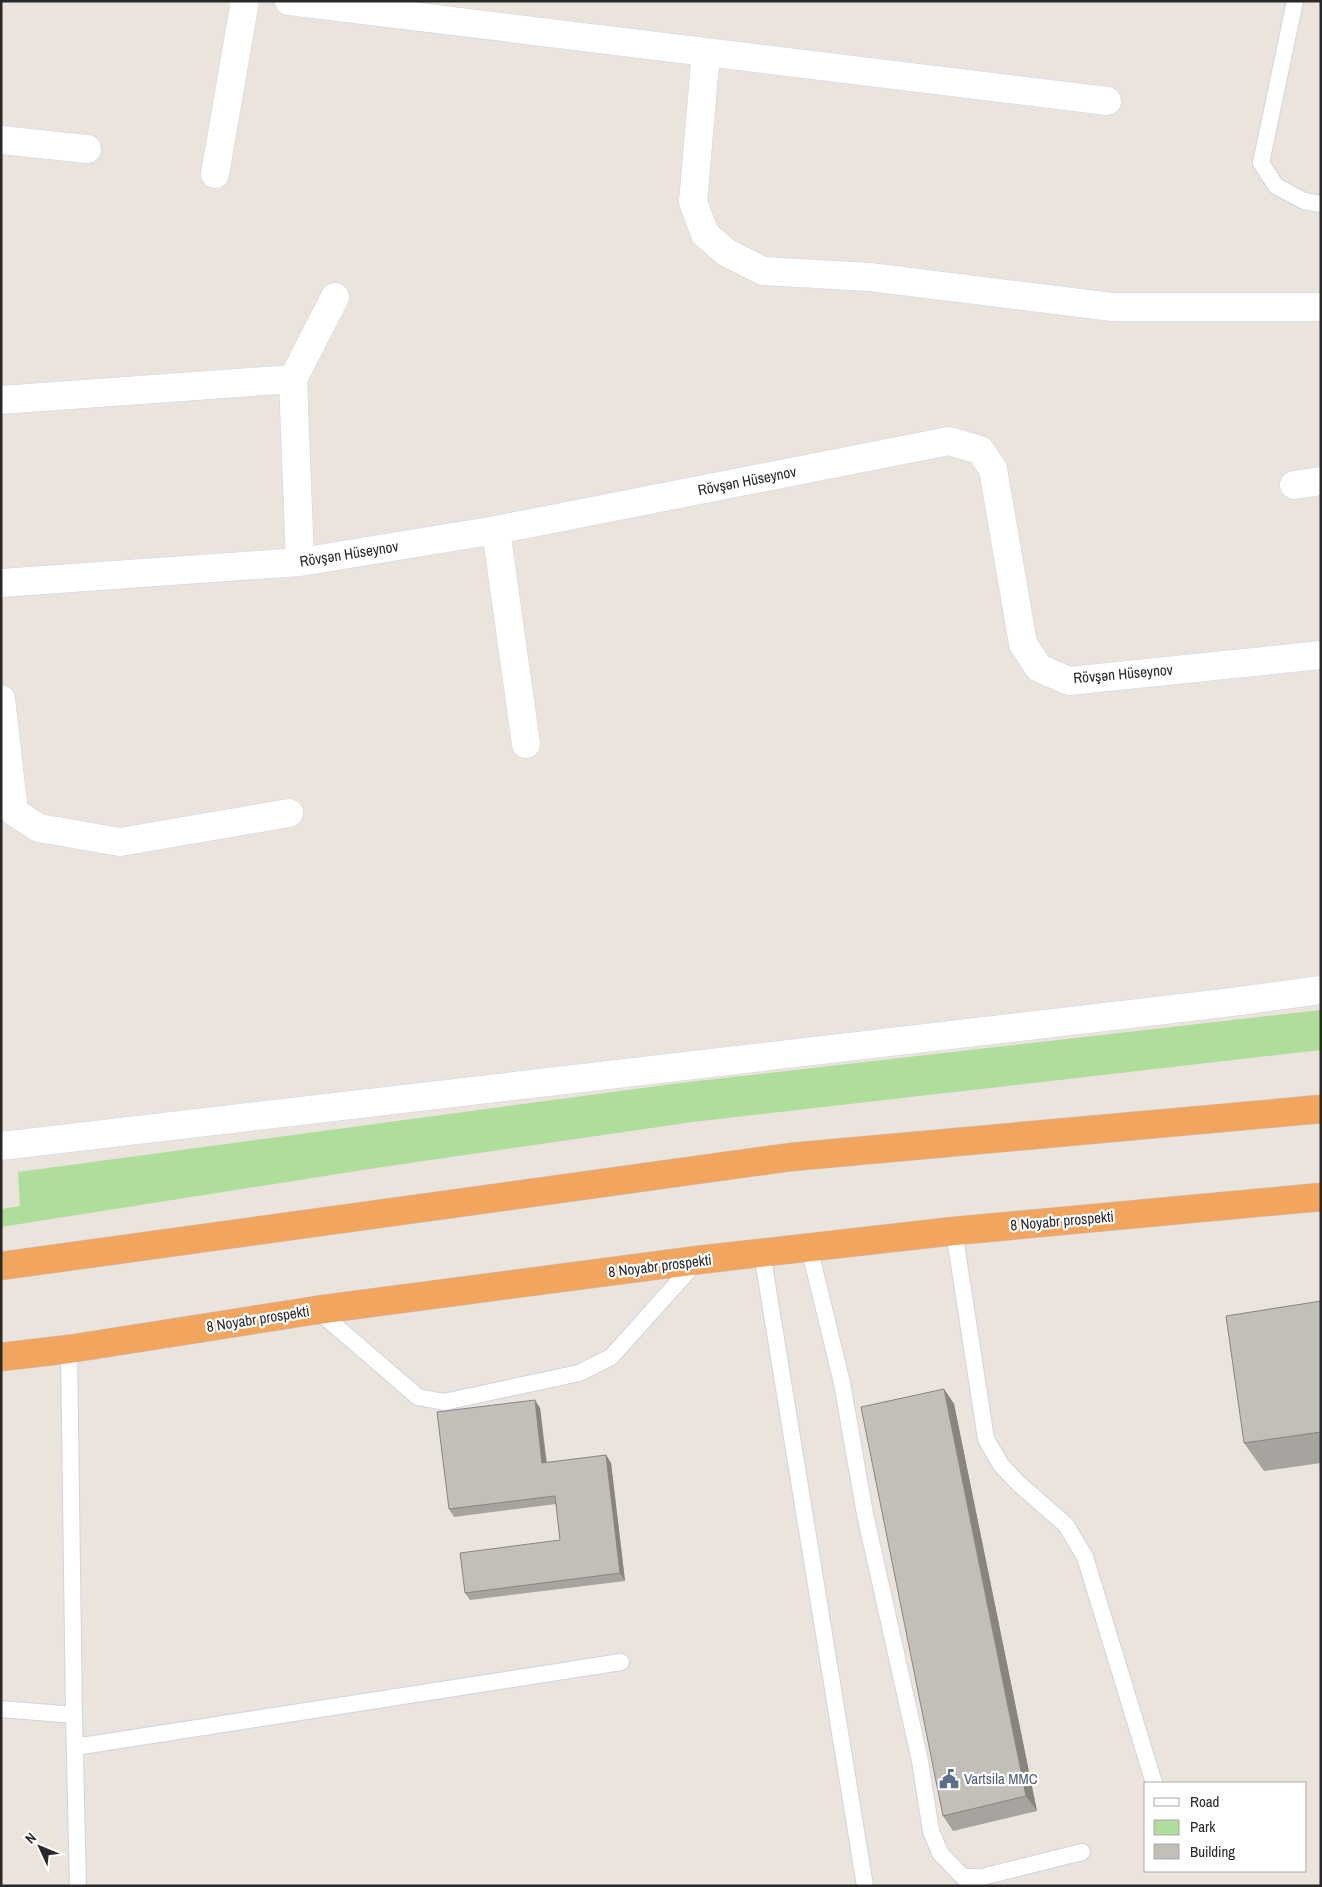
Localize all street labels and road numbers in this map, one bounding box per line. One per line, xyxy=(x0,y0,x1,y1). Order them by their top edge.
street label: Rövşən Hüseynov xyxy=(696,461,799,500)
street label: Rövşən Hüseynov xyxy=(298,535,401,572)
street label: Rövşən Hüseynov xyxy=(1072,659,1174,688)
street label: 8 Noyabr prospekti xyxy=(1009,1206,1115,1235)
street label: 8 Noyabr prospekti xyxy=(607,1249,713,1282)
street label: 8 Noyabr prospekti xyxy=(205,1300,311,1337)

